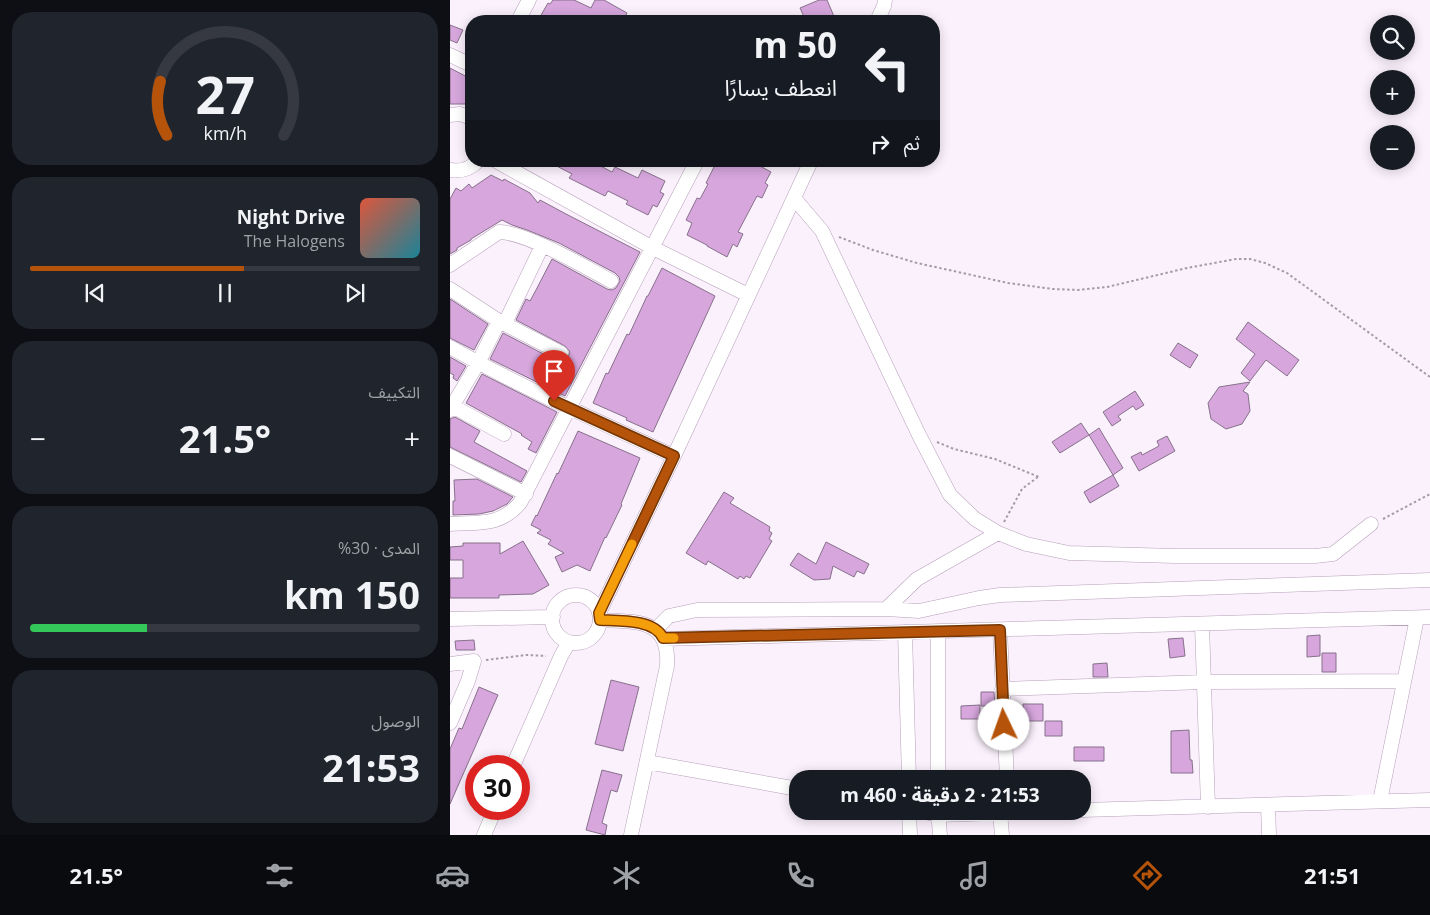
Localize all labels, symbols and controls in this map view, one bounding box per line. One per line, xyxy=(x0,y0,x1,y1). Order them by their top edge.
map controls xyxy=(1370,15,1415,170)
button: search xyxy=(1370,15,1415,60)
text: 50 m xyxy=(754,21,837,68)
icon: left xyxy=(855,35,920,100)
text: 27 xyxy=(195,58,255,129)
button: + xyxy=(1370,70,1415,115)
text: انعطف يسارًا xyxy=(724,72,837,102)
text: km/h xyxy=(203,121,247,145)
button: − xyxy=(1370,125,1415,170)
icon: right xyxy=(866,130,894,158)
text: ثم xyxy=(904,130,920,156)
text: Night Drive xyxy=(237,204,345,230)
text: The Halogens xyxy=(244,230,345,252)
icon: previous xyxy=(81,279,109,307)
icon: pause xyxy=(211,279,239,307)
icon: next xyxy=(341,279,369,307)
pin xyxy=(533,350,575,401)
icon: arrive xyxy=(540,357,568,385)
text: التكييف xyxy=(368,381,420,403)
text: 21.5° xyxy=(179,412,271,464)
text: − xyxy=(30,419,46,457)
text: + xyxy=(404,419,420,457)
text: المدى · 30% xyxy=(338,537,420,559)
text: 150 km xyxy=(284,568,420,620)
position arrow xyxy=(977,698,1029,750)
text: الوصول xyxy=(371,710,420,732)
text: 21:53 xyxy=(322,741,420,793)
speed limit sign: 30 xyxy=(465,755,530,820)
text: 21:53 · 2 دقيقة · 460 m xyxy=(840,782,1040,808)
icon: filters xyxy=(262,858,297,893)
icon: car xyxy=(435,858,470,893)
icon: climate xyxy=(609,858,644,893)
icon: phone xyxy=(783,858,818,893)
icon: music xyxy=(957,858,992,893)
icon: directions xyxy=(1130,858,1165,893)
text: 21.5° xyxy=(69,860,123,890)
text: 21:51 xyxy=(1304,860,1361,890)

